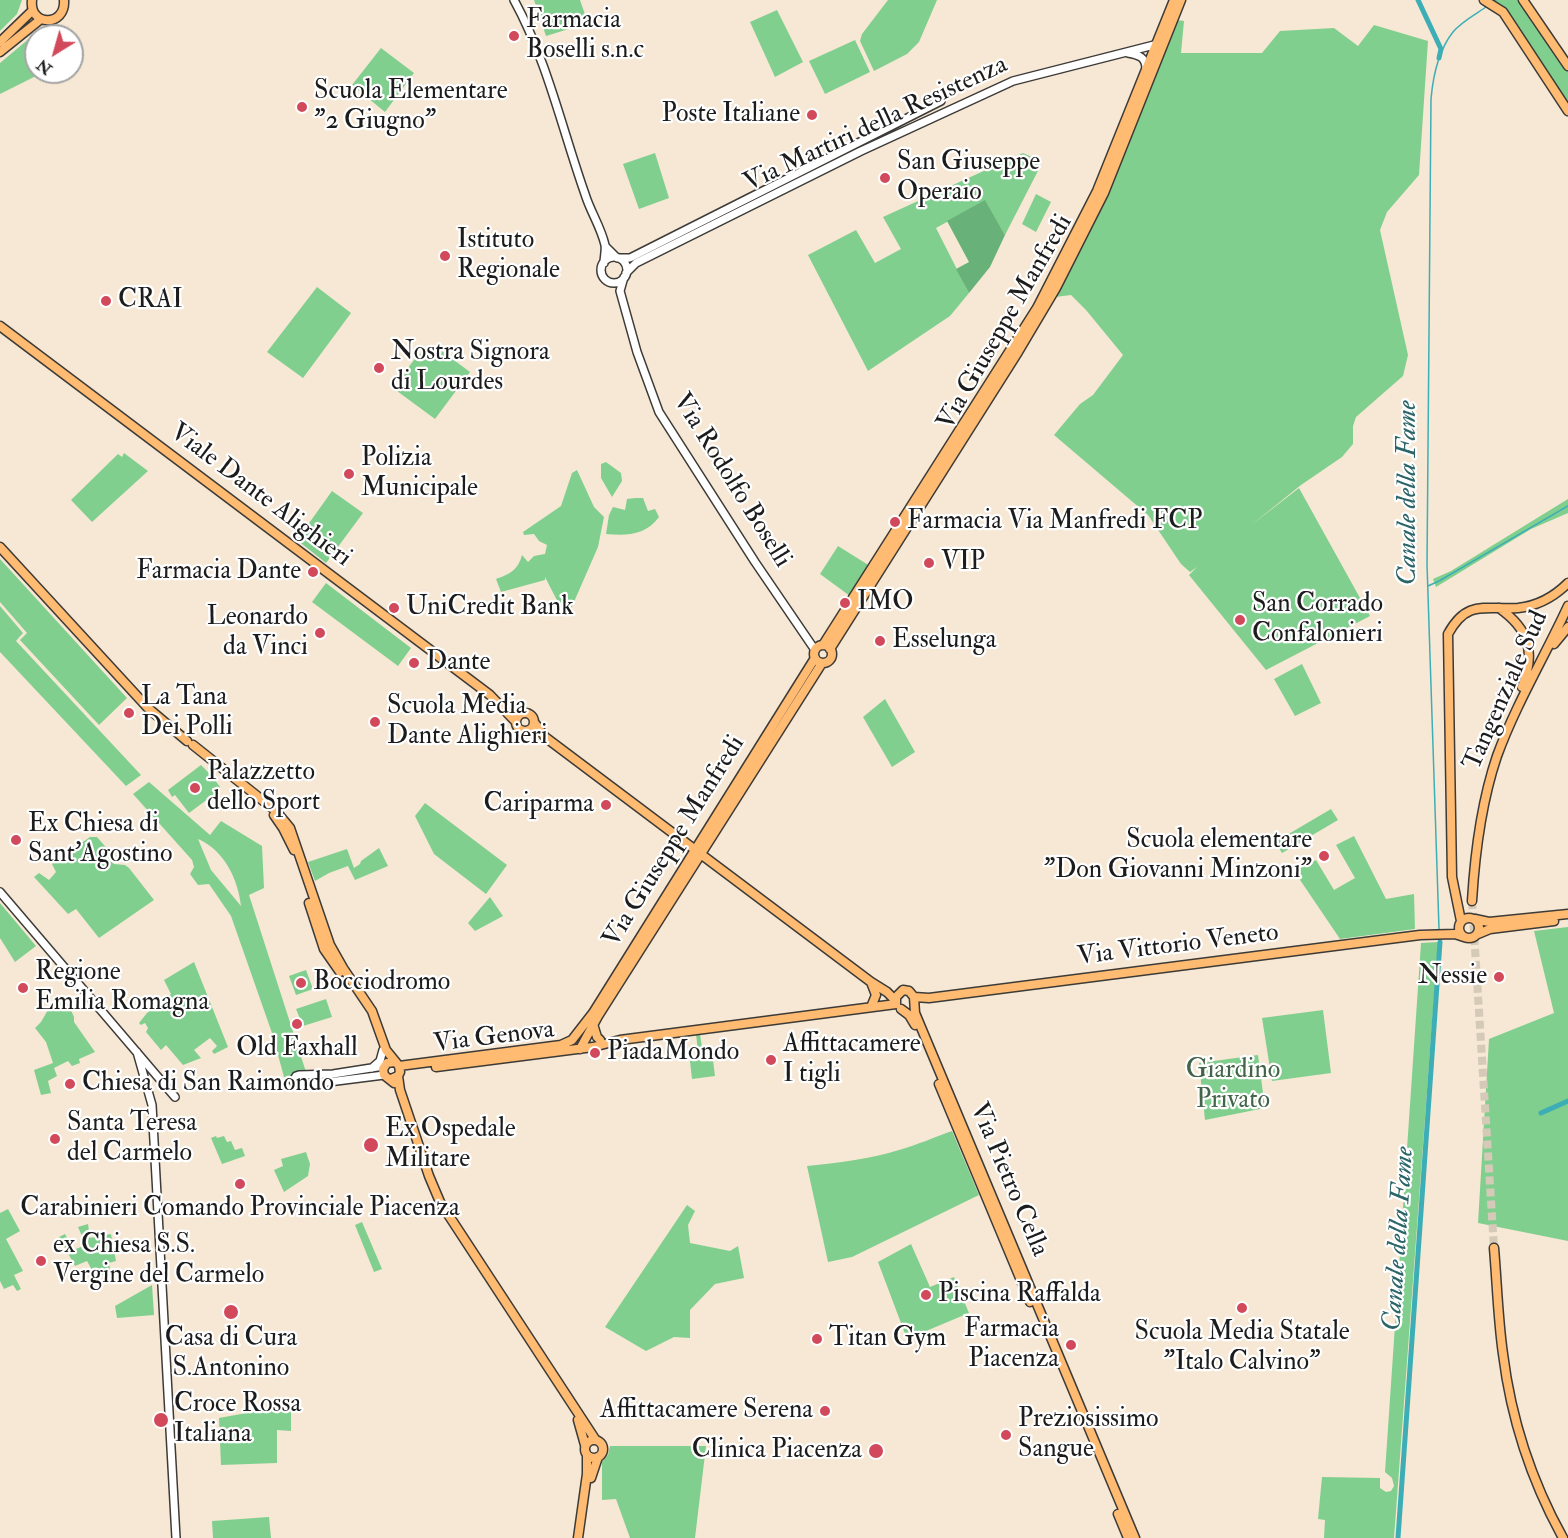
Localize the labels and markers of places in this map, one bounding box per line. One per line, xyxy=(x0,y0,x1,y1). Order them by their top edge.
place label: Farmacia Boselli s.n.c xyxy=(526,5,644,66)
marker: Farmacia Boselli s.n.c xyxy=(507,29,521,43)
place label: Scuola Elementare "2 Giugno" xyxy=(314,76,508,138)
place label: Poste Italiane xyxy=(662,99,800,131)
marker: Scuola Elementare "2 Giugno" xyxy=(295,100,309,114)
marker: Poste Italiane xyxy=(805,108,819,122)
place label: San Giuseppe Operaio xyxy=(897,147,1040,208)
marker: San Giuseppe Operaio xyxy=(878,171,892,185)
place label: Istituto Regionale xyxy=(457,225,560,286)
marker: Istituto Regionale xyxy=(438,249,452,263)
place label: CRAI xyxy=(118,285,183,317)
marker: CRAI xyxy=(99,294,113,308)
place label: Nostra Signora di Lourdes xyxy=(391,337,550,398)
marker: Nostra Signora di Lourdes xyxy=(372,361,386,375)
place label: Polizia Municipale xyxy=(361,443,478,504)
marker: Polizia Municipale xyxy=(342,467,356,481)
place label: Farmacia Via Manfredi FCP xyxy=(907,506,1203,538)
marker: Farmacia Via Manfredi FCP xyxy=(888,515,902,529)
place label: VIP xyxy=(941,547,985,579)
place label: Farmacia Dante xyxy=(136,556,301,588)
marker: VIP xyxy=(922,556,936,570)
marker: Farmacia Dante xyxy=(306,565,320,579)
place label: IMO xyxy=(857,587,914,619)
place label: San Corrado Confalonieri xyxy=(1252,589,1383,650)
place label: UniCredit Bank xyxy=(406,592,574,624)
marker: IMO xyxy=(838,596,852,610)
marker: UniCredit Bank xyxy=(387,601,401,615)
place label: Leonardo da Vinci xyxy=(207,602,308,664)
marker: San Corrado Confalonieri xyxy=(1233,613,1247,627)
place label: Esselunga xyxy=(892,625,996,657)
marker: Leonardo da Vinci xyxy=(313,626,327,640)
marker: Esselunga xyxy=(873,634,887,648)
place label: Dante xyxy=(426,647,490,679)
marker: Dante xyxy=(407,656,421,670)
place label: La Tana Dei Polli xyxy=(141,682,233,744)
place label: Scuola Media Dante Alighieri xyxy=(387,691,548,752)
marker: La Tana Dei Polli xyxy=(122,706,136,720)
marker: Scuola Media Dante Alighieri xyxy=(368,715,382,729)
place label: Palazzetto dello Sport xyxy=(207,757,320,819)
marker: Palazzetto dello Sport xyxy=(188,781,202,795)
place label: Cariparma xyxy=(483,789,594,821)
marker: Cariparma xyxy=(599,798,613,812)
place label: Ex Chiesa di Sant'Agostino xyxy=(28,809,172,870)
place label: Scuola elementare "Don Giovanni Minzoni" xyxy=(1044,825,1312,886)
marker: Ex Chiesa di Sant'Agostino xyxy=(9,833,23,847)
marker: Scuola elementare "Don Giovanni Minzoni" xyxy=(1317,849,1331,863)
place label: Regione Emilia Romagna xyxy=(35,957,209,1018)
place label: Nessie xyxy=(1418,961,1487,993)
place label: Bocciodromo xyxy=(313,967,450,999)
marker: Nessie xyxy=(1492,970,1506,984)
marker: Bocciodromo xyxy=(294,976,308,990)
marker: Regione Emilia Romagna xyxy=(16,981,30,995)
marker: Old Faxhall xyxy=(290,1017,304,1031)
place label: Affittacamere I tigli xyxy=(783,1029,921,1090)
place label: Old Faxhall xyxy=(236,1033,358,1065)
place label: PiadaMondo xyxy=(607,1037,739,1069)
marker: PiadaMondo xyxy=(588,1046,602,1060)
marker: Affittacamere I tigli xyxy=(764,1053,778,1067)
place label: Chiesa di San Raimondo xyxy=(82,1068,334,1100)
marker: Chiesa di San Raimondo xyxy=(63,1077,77,1091)
place label: Santa Teresa del Carmelo xyxy=(67,1108,197,1170)
place label: Ex Ospedale Militare xyxy=(385,1114,516,1176)
marker: Santa Teresa del Carmelo xyxy=(48,1132,62,1146)
marker: Ex Ospedale Militare xyxy=(362,1136,380,1154)
marker: Carabinieri Comando Provinciale Piacenza xyxy=(233,1177,247,1191)
place label: Carabinieri Comando Provinciale Piacenza xyxy=(20,1193,460,1225)
place label: ex Chiesa S.S. Vergine del Carmelo xyxy=(53,1230,264,1292)
marker: ex Chiesa S.S. Vergine del Carmelo xyxy=(34,1254,48,1268)
place label: Piscina Raffalda xyxy=(938,1279,1101,1311)
marker: Piscina Raffalda xyxy=(919,1288,933,1302)
marker: Scuola Media Statale "Italo Calvino" xyxy=(1235,1301,1249,1315)
marker: Casa di Cura S.Antonino xyxy=(222,1303,240,1321)
place label: Farmacia Piacenza xyxy=(964,1314,1059,1376)
place label: Scuola Media Statale "Italo Calvino" xyxy=(1134,1317,1350,1378)
place label: Casa di Cura S.Antonino xyxy=(165,1323,297,1384)
place label: Titan Gym xyxy=(829,1323,946,1355)
marker: Titan Gym xyxy=(810,1332,824,1346)
marker: Farmacia Piacenza xyxy=(1064,1338,1078,1352)
place label: Croce Rossa Italiana xyxy=(174,1389,301,1450)
place label: Affittacamere Serena xyxy=(600,1395,813,1427)
marker: Affittacamere Serena xyxy=(818,1404,832,1418)
place label: Preziosissimo Sangue xyxy=(1018,1404,1158,1466)
marker: Croce Rossa Italiana xyxy=(152,1411,170,1429)
marker: Preziosissimo Sangue xyxy=(999,1428,1013,1442)
place label: Clinica Piacenza xyxy=(692,1435,862,1467)
marker: Clinica Piacenza xyxy=(867,1442,885,1460)

